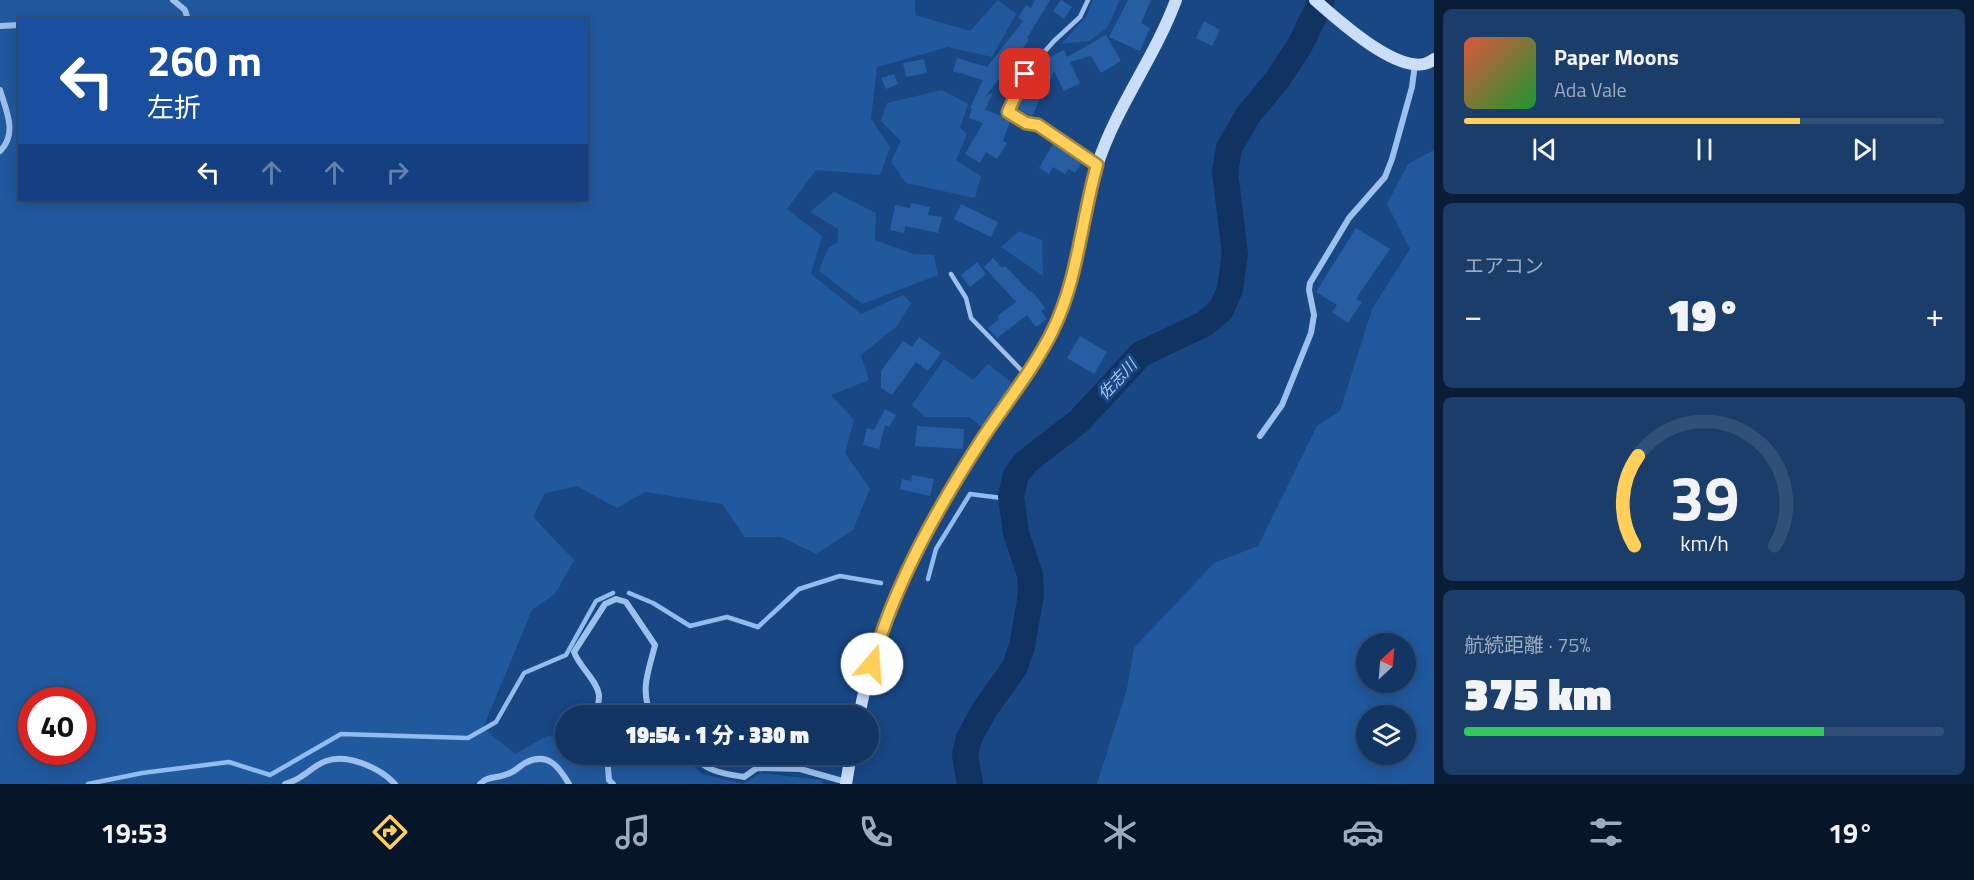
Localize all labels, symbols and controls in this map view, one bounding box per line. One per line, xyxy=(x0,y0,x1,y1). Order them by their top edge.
text: 260 m xyxy=(147,28,262,92)
text: Paper Moons xyxy=(1554,40,1679,74)
icon: left xyxy=(48,42,126,120)
pin xyxy=(999,48,1050,99)
icon: arrive xyxy=(1008,57,1041,90)
text: Ada Vale xyxy=(1554,74,1627,105)
text: 左折 xyxy=(147,86,201,127)
icon: previous xyxy=(1528,133,1561,166)
icon: pause xyxy=(1688,133,1721,166)
icon: next xyxy=(1848,133,1881,166)
icon: left xyxy=(192,156,225,189)
icon: ahead xyxy=(255,156,288,189)
icon: ahead xyxy=(318,156,351,189)
icon: right xyxy=(381,156,414,189)
text: エアコン xyxy=(1464,250,1544,281)
text: 19° xyxy=(1667,280,1741,348)
text: − xyxy=(1464,290,1482,340)
text: + xyxy=(1926,290,1944,340)
water label: 佐志川 xyxy=(1092,352,1144,405)
text: 39 xyxy=(1669,449,1739,544)
text: km/h xyxy=(1680,527,1728,559)
text: 航続距離 · 75% xyxy=(1464,629,1591,660)
position arrow xyxy=(840,632,904,696)
north arrow xyxy=(1356,633,1416,693)
map controls xyxy=(1356,633,1416,765)
text: 375 km xyxy=(1464,659,1612,727)
speed limit sign: 40 xyxy=(18,687,96,765)
button: layers xyxy=(1356,705,1416,765)
text: 19:54 · 1 分 · 330 m xyxy=(625,718,809,752)
icon: directions xyxy=(369,811,411,853)
icon: music xyxy=(612,811,654,853)
icon: phone xyxy=(855,811,897,853)
icon: climate xyxy=(1099,811,1141,853)
icon: car xyxy=(1342,811,1384,853)
icon: filters xyxy=(1585,811,1627,853)
text: 19:53 xyxy=(101,812,168,853)
text: 19° xyxy=(1828,812,1873,853)

